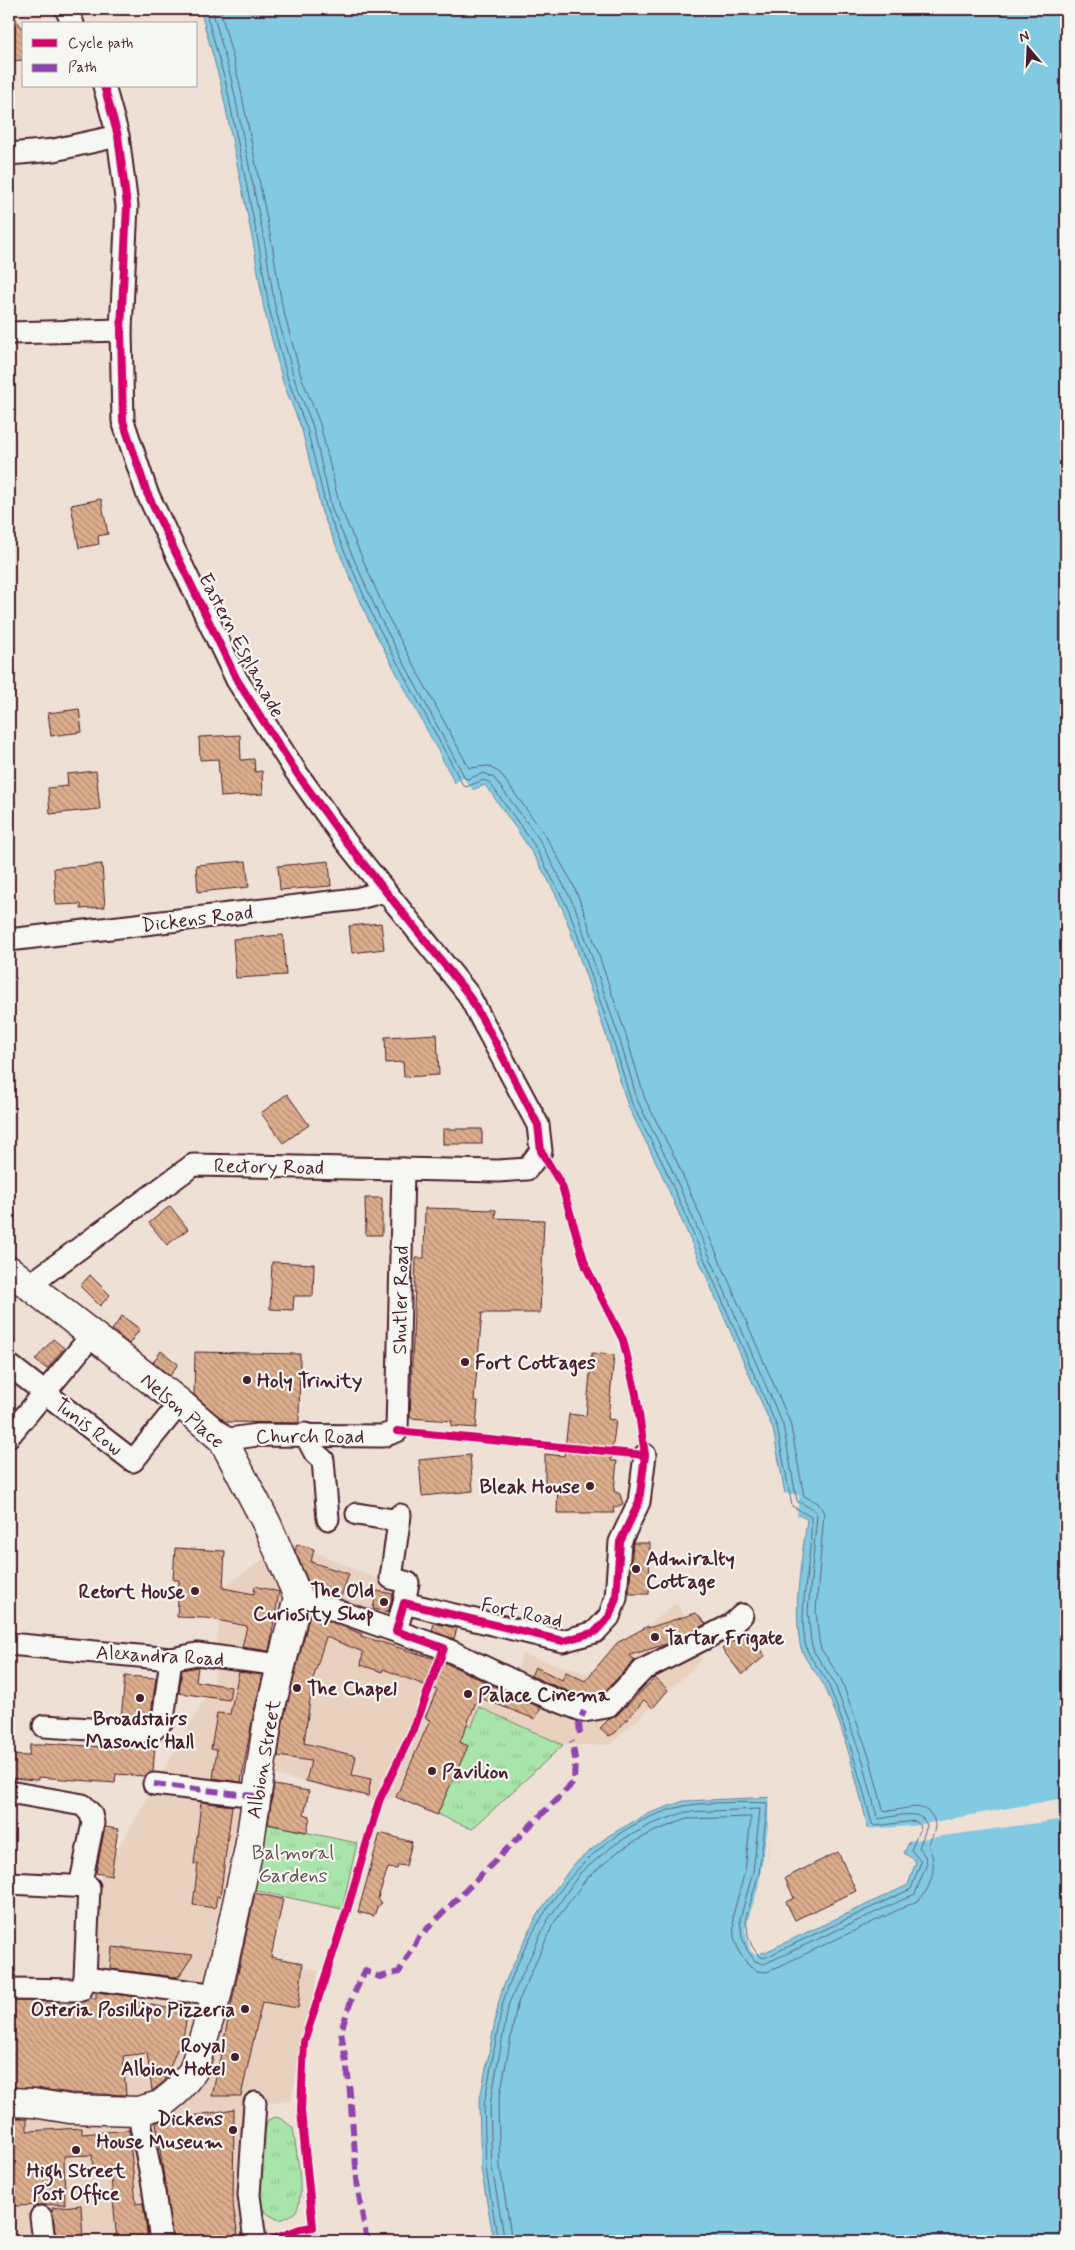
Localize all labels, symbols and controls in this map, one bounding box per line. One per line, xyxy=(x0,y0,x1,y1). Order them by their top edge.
legend xyxy=(22,22,198,88)
north arrow xyxy=(1002,22,1052,72)
text: N xyxy=(1017,27,1031,47)
text: Cycle path xyxy=(68,34,133,54)
text: Path xyxy=(68,58,97,78)
street label: Eastern Esplanade xyxy=(191,569,290,723)
street label: Dickens Road xyxy=(140,899,254,940)
street label: Rectory Road xyxy=(214,1153,324,1182)
street label: Shutler Road xyxy=(387,1245,416,1355)
place label: Fort Cottages xyxy=(475,1350,596,1377)
marker: Fort Cottages xyxy=(459,1356,471,1368)
street label: Nelson Place xyxy=(134,1367,230,1455)
place label: Holy Trinity xyxy=(257,1368,362,1395)
marker: Holy Trinity xyxy=(241,1374,253,1386)
street label: Tunis Row xyxy=(48,1392,128,1462)
street label: Church Road xyxy=(256,1424,364,1451)
place label: Bleak House xyxy=(479,1474,580,1501)
marker: Bleak House xyxy=(584,1480,596,1492)
place label: Admiralty Cottage xyxy=(646,1546,735,1596)
marker: Admiralty Cottage xyxy=(630,1563,642,1575)
place label: The Old Curiosity Shop xyxy=(253,1578,374,1628)
place label: Retort House xyxy=(79,1579,186,1606)
marker: Retort House xyxy=(189,1585,201,1597)
street label: Fort Road xyxy=(479,1592,565,1635)
marker: The Old Curiosity Shop xyxy=(378,1596,390,1608)
place label: Tartar Frigate xyxy=(665,1625,785,1652)
marker: Tartar Frigate xyxy=(649,1631,661,1643)
street label: Alexandra Road xyxy=(95,1640,225,1673)
place label: The Chapel xyxy=(307,1676,397,1703)
marker: The Chapel xyxy=(291,1682,303,1694)
place label: Palace Cinema xyxy=(478,1682,611,1709)
marker: Palace Cinema xyxy=(462,1688,474,1700)
marker: Broadstairs Masonic Hall xyxy=(134,1692,146,1704)
street label: Albion Street xyxy=(241,1697,288,1821)
place label: Broadstairs Masonic Hall xyxy=(85,1706,195,1756)
place label: Pavilion xyxy=(442,1759,508,1786)
marker: Pavilion xyxy=(426,1765,438,1777)
park label: Balmoral Gardens xyxy=(252,1840,334,1890)
place label: Osteria Posillipo Pizzeria xyxy=(31,1997,235,2024)
marker: Osteria Posillipo Pizzeria xyxy=(239,2003,251,2015)
place label: Royal Albion Hotel xyxy=(121,2033,225,2083)
marker: Royal Albion Hotel xyxy=(229,2051,241,2063)
place label: Dickens House Museum xyxy=(97,2106,223,2156)
marker: Dickens House Museum xyxy=(227,2124,239,2136)
marker: High Street Post Office xyxy=(70,2144,82,2156)
place label: High Street Post Office xyxy=(27,2158,127,2208)

